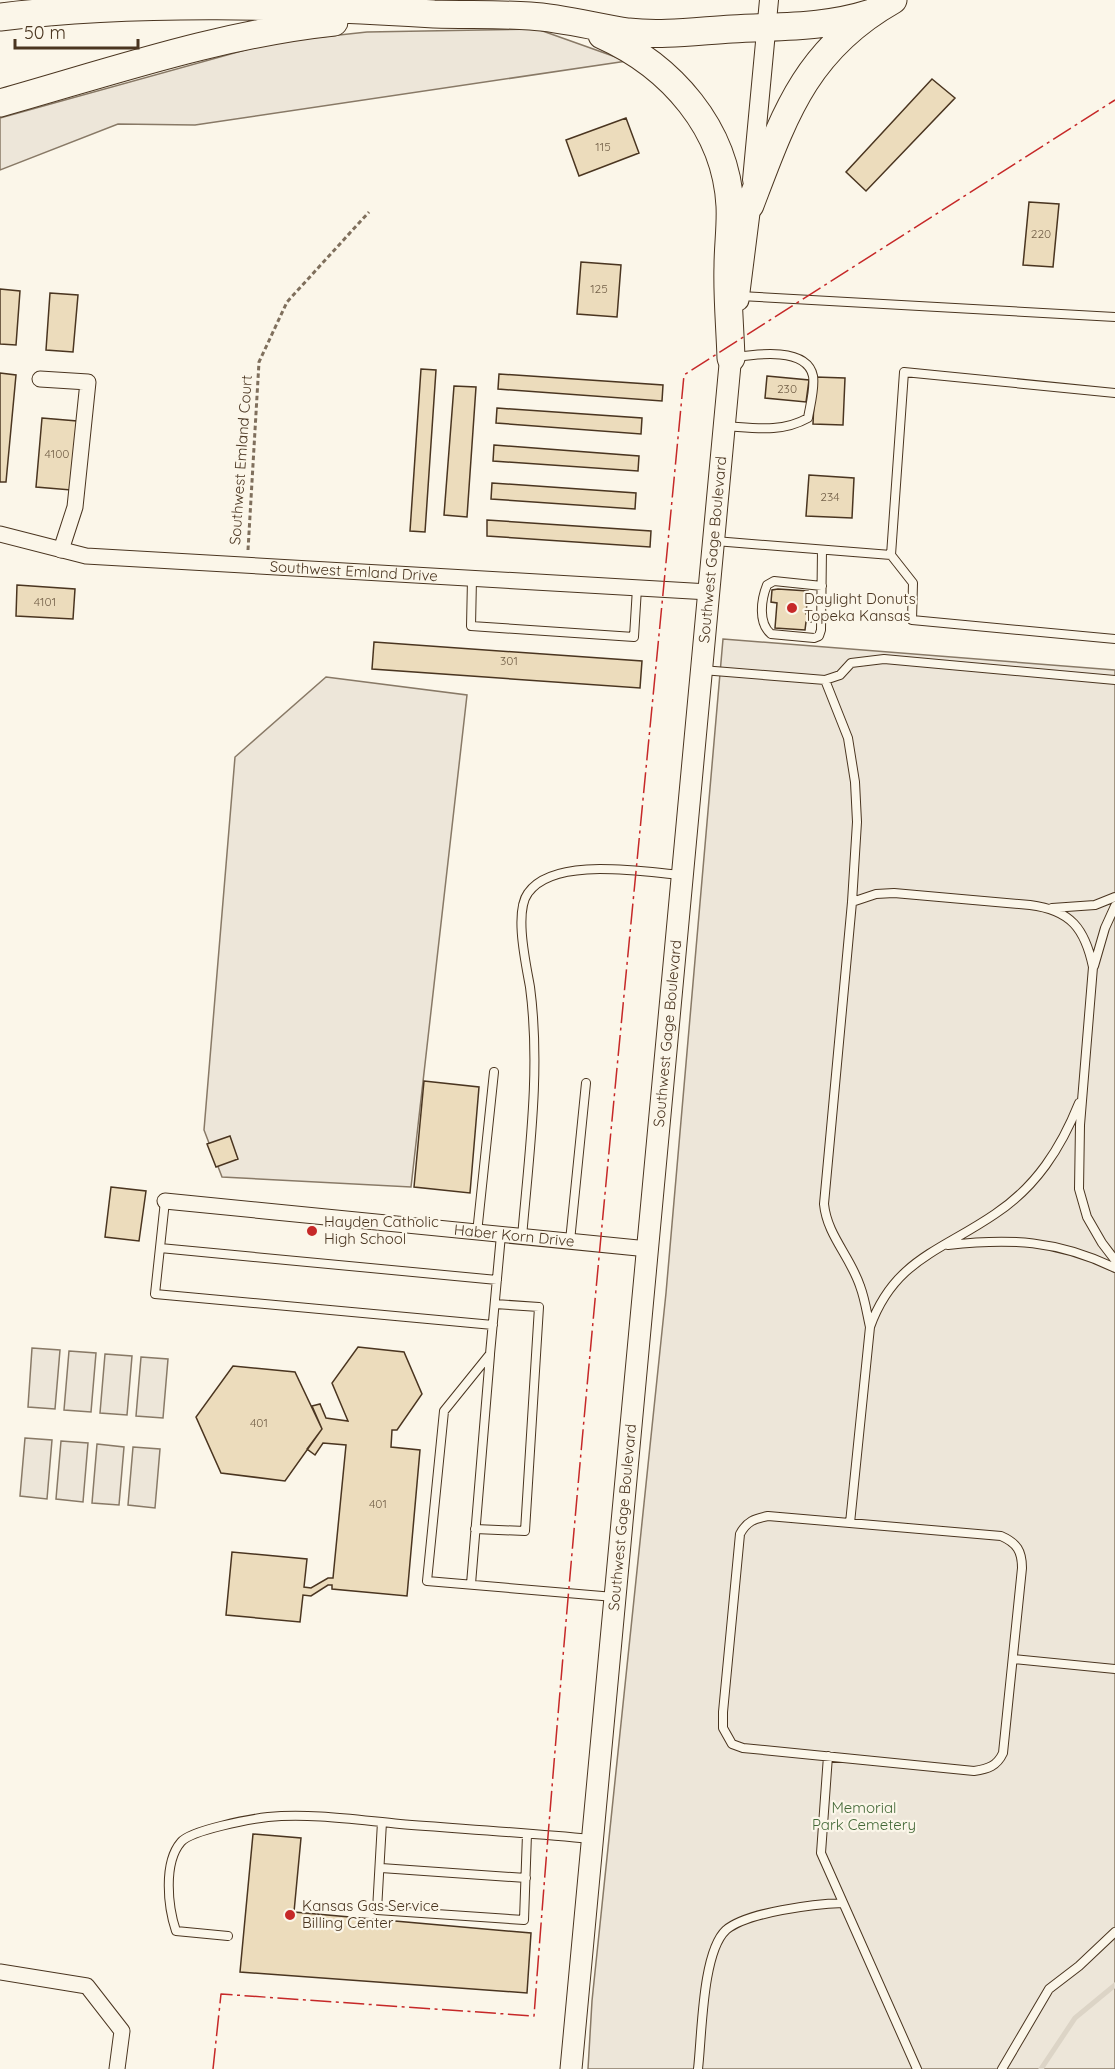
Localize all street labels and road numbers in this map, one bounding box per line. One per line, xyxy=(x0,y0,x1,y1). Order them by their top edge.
street label: Southwest Emland Court xyxy=(225,374,256,546)
street label: Southwest Gage Boulevard xyxy=(694,455,730,644)
street label: Southwest Emland Drive xyxy=(269,557,438,585)
street label: Southwest Gage Boulevard xyxy=(649,939,685,1128)
street label: Haber Korn Drive xyxy=(453,1220,575,1251)
street label: Southwest Gage Boulevard xyxy=(604,1423,640,1612)

